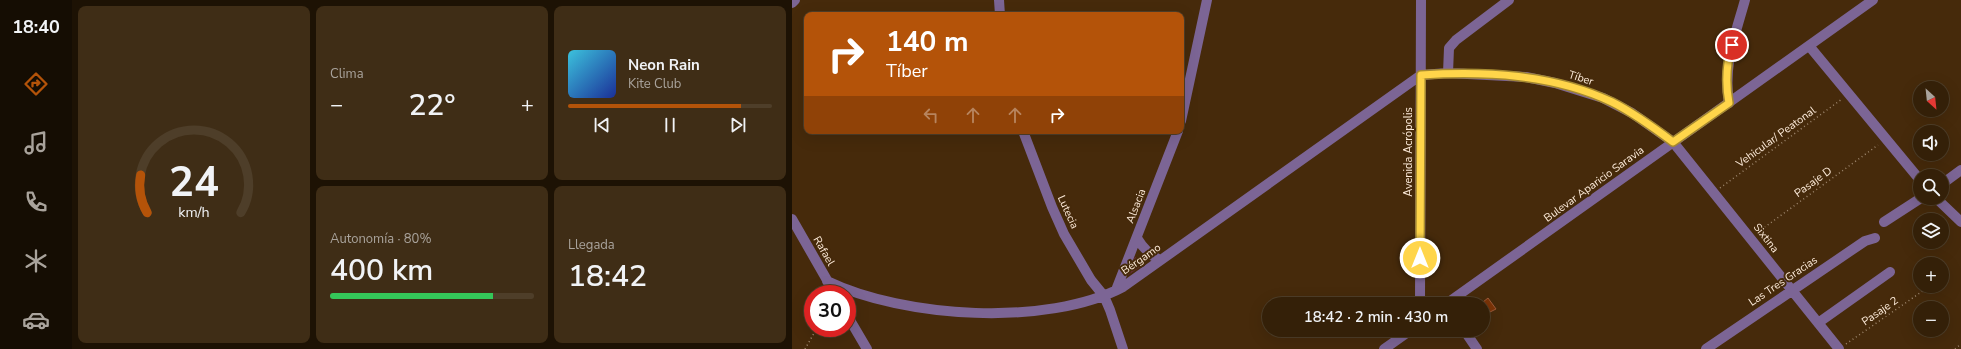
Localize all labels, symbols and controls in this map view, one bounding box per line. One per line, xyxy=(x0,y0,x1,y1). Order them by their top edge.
text: 18:40 xyxy=(12,15,60,39)
text: 140 m xyxy=(886,23,969,61)
icon: right xyxy=(820,28,872,80)
pin xyxy=(1715,28,1749,62)
icon: arrive xyxy=(1721,34,1743,56)
text: Neon Rain xyxy=(628,55,700,75)
text: Tíber xyxy=(886,59,928,83)
text: Clima xyxy=(330,65,364,83)
street label: Tíber xyxy=(1567,67,1596,89)
icon: directions xyxy=(22,70,50,98)
text: Kite Club xyxy=(628,75,681,93)
north arrow xyxy=(1913,81,1949,117)
map controls xyxy=(1913,81,1949,337)
text: 22° xyxy=(408,85,456,126)
text: − xyxy=(330,90,343,120)
text: + xyxy=(521,90,534,120)
street label: Vehicular/ Peatonal xyxy=(1732,102,1820,172)
icon: left xyxy=(920,104,942,126)
icon: ahead xyxy=(962,104,984,126)
icon: ahead xyxy=(1004,104,1026,126)
icon: right xyxy=(1046,104,1068,126)
street label: Avenida Acrópolis xyxy=(1401,107,1416,197)
icon: previous xyxy=(591,114,613,136)
icon: pause xyxy=(659,114,681,136)
icon: next xyxy=(727,114,749,136)
button: sound xyxy=(1913,125,1949,161)
icon: music xyxy=(22,129,50,157)
street label: Bulevar Aparicio Saravia xyxy=(1541,142,1647,225)
text: 24 xyxy=(169,153,219,210)
street label: Pasaje D xyxy=(1791,163,1835,201)
button: search xyxy=(1913,169,1949,205)
street label: Alsacia xyxy=(1123,186,1149,225)
icon: phone xyxy=(22,188,50,216)
street label: Lutecia xyxy=(1054,193,1082,231)
text: km/h xyxy=(178,202,210,221)
button: layers xyxy=(1913,213,1949,249)
street label: Sixtina xyxy=(1750,220,1782,256)
text: Autonomía · 80% xyxy=(330,230,431,248)
street label: Rafael xyxy=(810,234,839,269)
text: Llegada xyxy=(568,236,615,254)
position arrow xyxy=(1399,237,1441,279)
street label: Bérgamo xyxy=(1118,240,1164,278)
icon: climate xyxy=(22,247,50,275)
text: 400 km xyxy=(330,250,433,291)
street label: Las Tres Gracias xyxy=(1746,252,1820,310)
text: 18:42 xyxy=(568,256,647,297)
button: + xyxy=(1913,257,1949,293)
speed limit sign: 30 xyxy=(804,285,856,337)
street label: Pasaje 2 xyxy=(1859,293,1901,329)
button: − xyxy=(1913,301,1949,337)
icon: car xyxy=(22,306,50,334)
text: 18:42 · 2 min · 430 m xyxy=(1304,307,1448,327)

